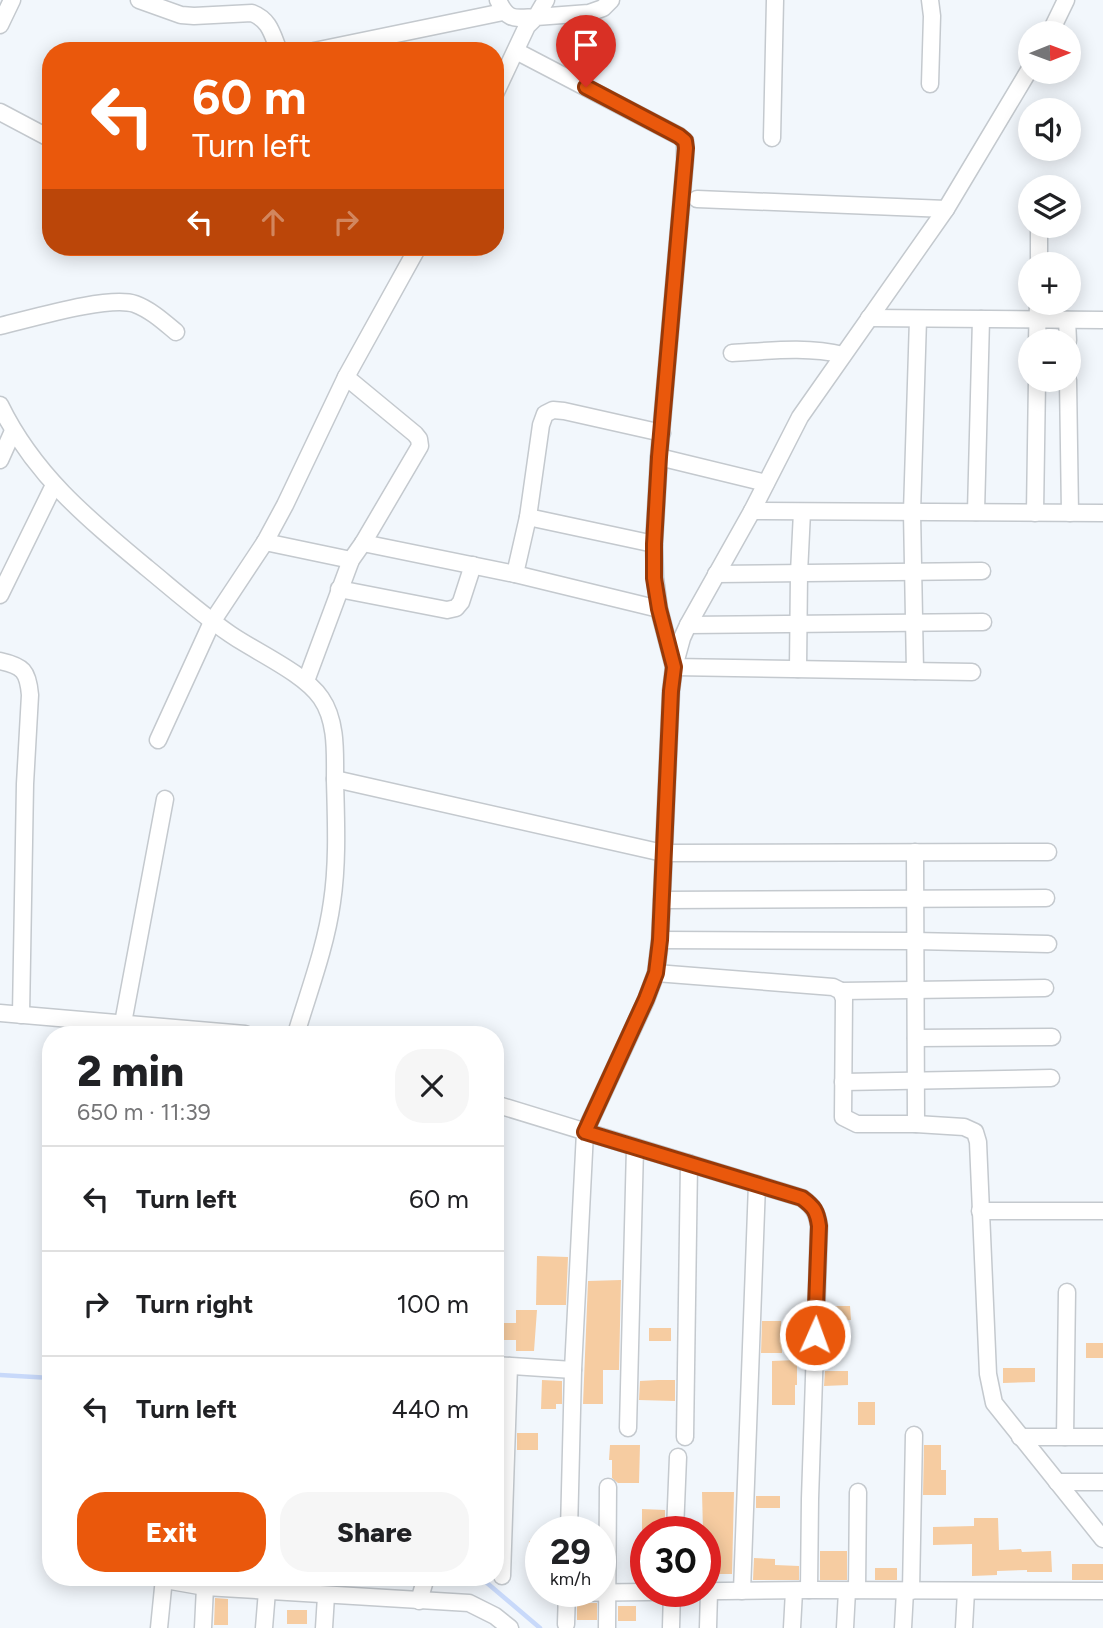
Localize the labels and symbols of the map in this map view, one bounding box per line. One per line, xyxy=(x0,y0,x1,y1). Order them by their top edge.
pin xyxy=(556,15,616,87)
north arrow xyxy=(1018,21,1082,84)
position arrow xyxy=(778,1298,852,1372)
speed limit sign: 30 xyxy=(630,1516,721,1607)

